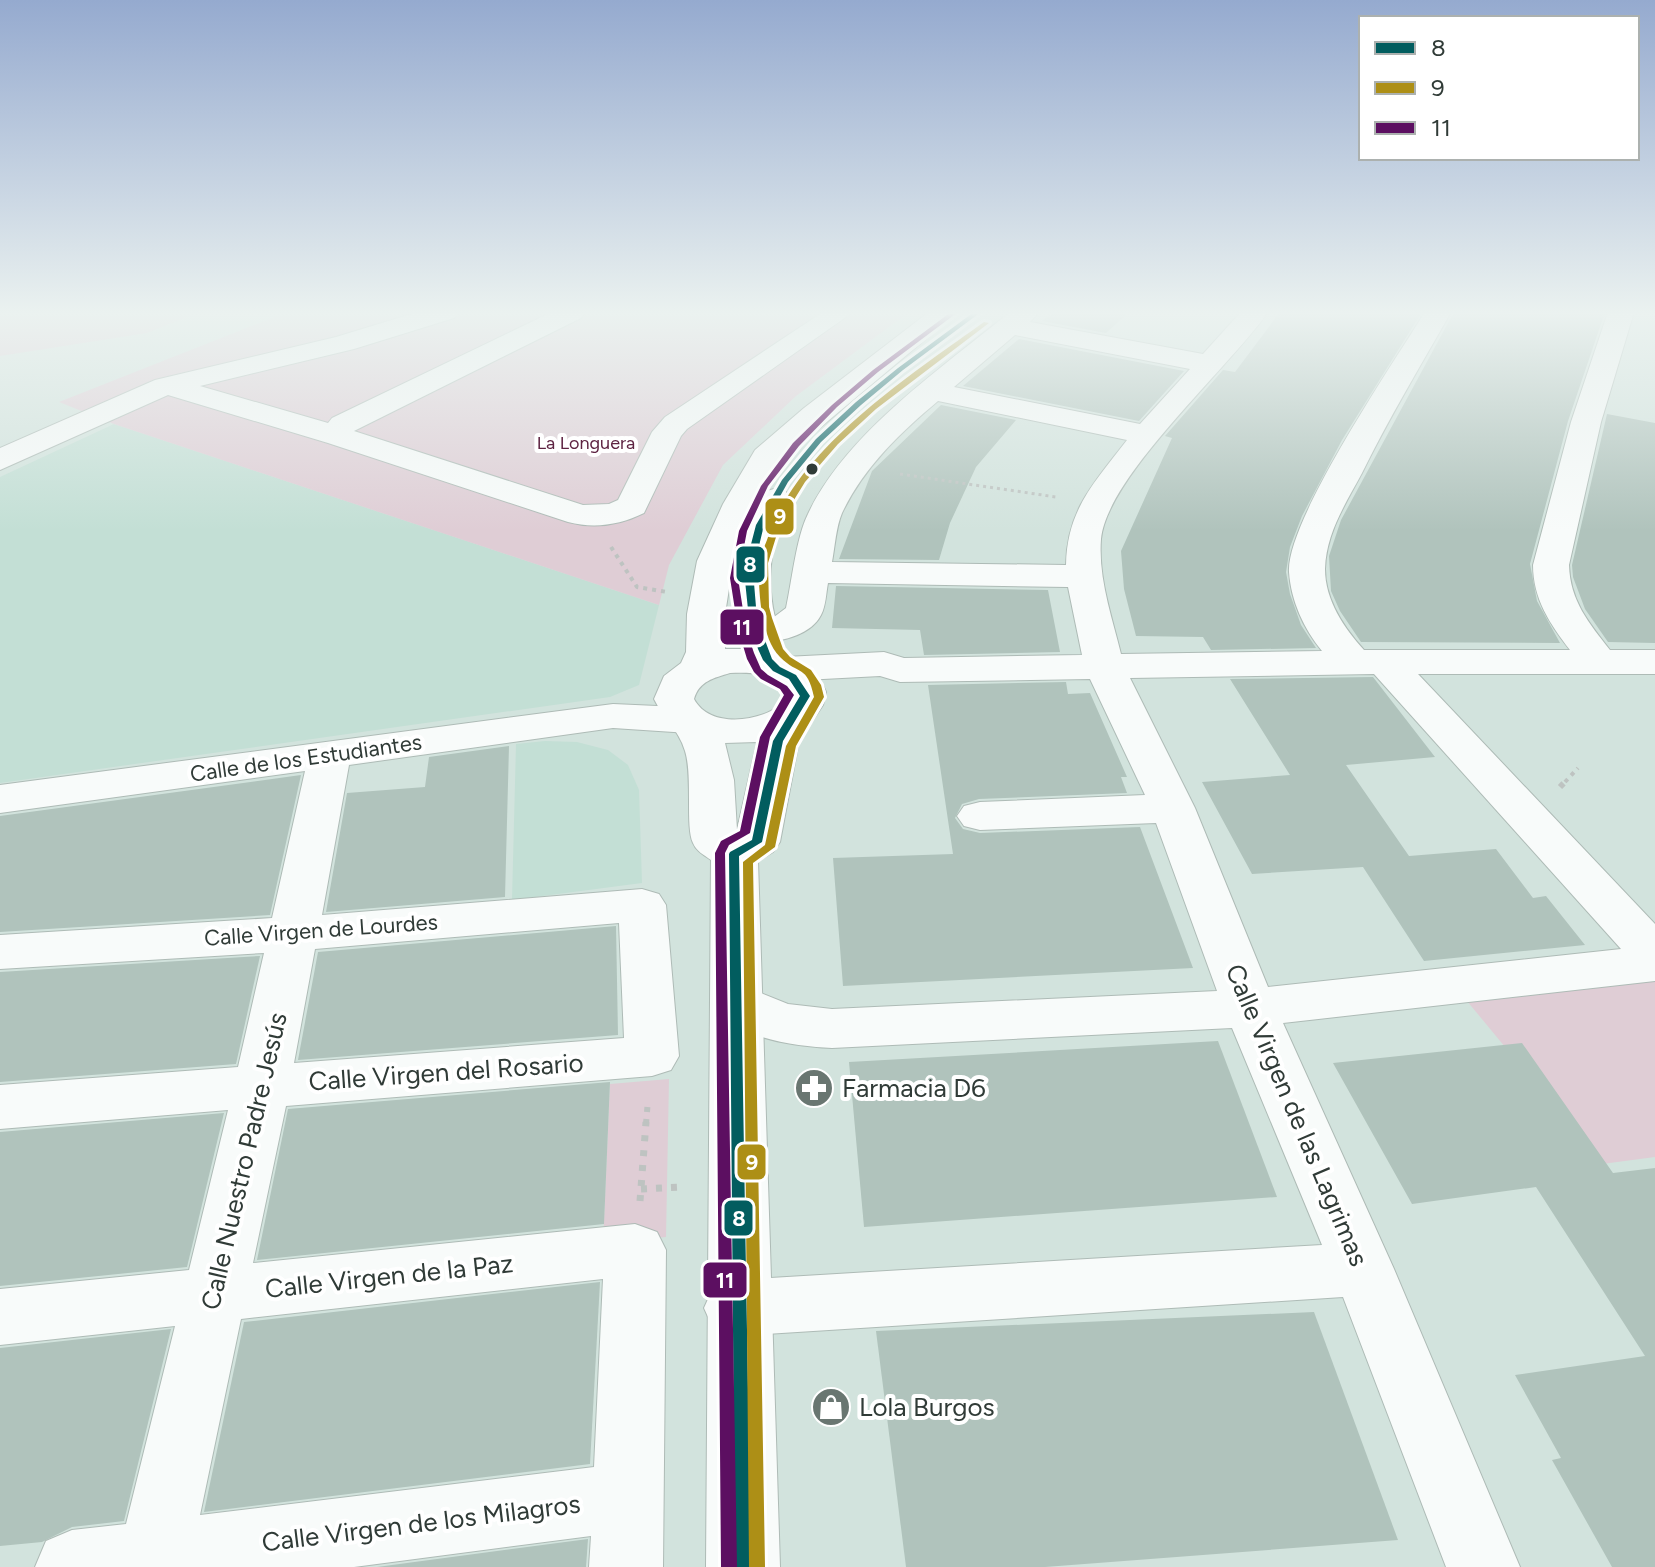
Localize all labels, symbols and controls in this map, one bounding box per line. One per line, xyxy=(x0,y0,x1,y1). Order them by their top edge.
legend xyxy=(1359,16,1639,160)
text: 8 xyxy=(1431,33,1446,62)
text: 9 xyxy=(1431,73,1445,102)
text: 11 xyxy=(1431,113,1451,142)
park label: La Longuera xyxy=(537,432,635,454)
unlabelled marker xyxy=(804,461,820,477)
line badge: 9 xyxy=(764,497,795,536)
text: 9 xyxy=(774,503,786,530)
line badge: 8 xyxy=(735,545,766,584)
text: 8 xyxy=(743,551,757,578)
line badge: 11 xyxy=(719,608,765,646)
text: 11 xyxy=(733,614,751,641)
street label: Calle de los Estudiantes xyxy=(188,728,424,788)
street label: Calle Virgen de Lourdes xyxy=(203,908,439,952)
street label: Calle Virgen de las Lagrimas xyxy=(1219,959,1375,1271)
street label: Calle Nuestro Padre Jesús xyxy=(194,1009,294,1313)
street label: Calle Virgen del Rosario xyxy=(307,1046,585,1098)
pharmacy icon: Farmacia D6 xyxy=(793,1067,835,1109)
place label: Farmacia D6 xyxy=(842,1072,986,1104)
line badge: 9 xyxy=(736,1143,767,1181)
text: 9 xyxy=(746,1149,758,1176)
line badge: 8 xyxy=(723,1199,754,1237)
text: 8 xyxy=(732,1205,746,1232)
street label: Calle Virgen de la Paz xyxy=(263,1247,515,1305)
line badge: 11 xyxy=(702,1261,748,1299)
text: 11 xyxy=(716,1267,734,1294)
shop icon: Lola Burgos xyxy=(810,1386,852,1428)
place label: Lola Burgos xyxy=(859,1391,995,1423)
street label: Calle Virgen de los Milagros xyxy=(260,1488,582,1558)

